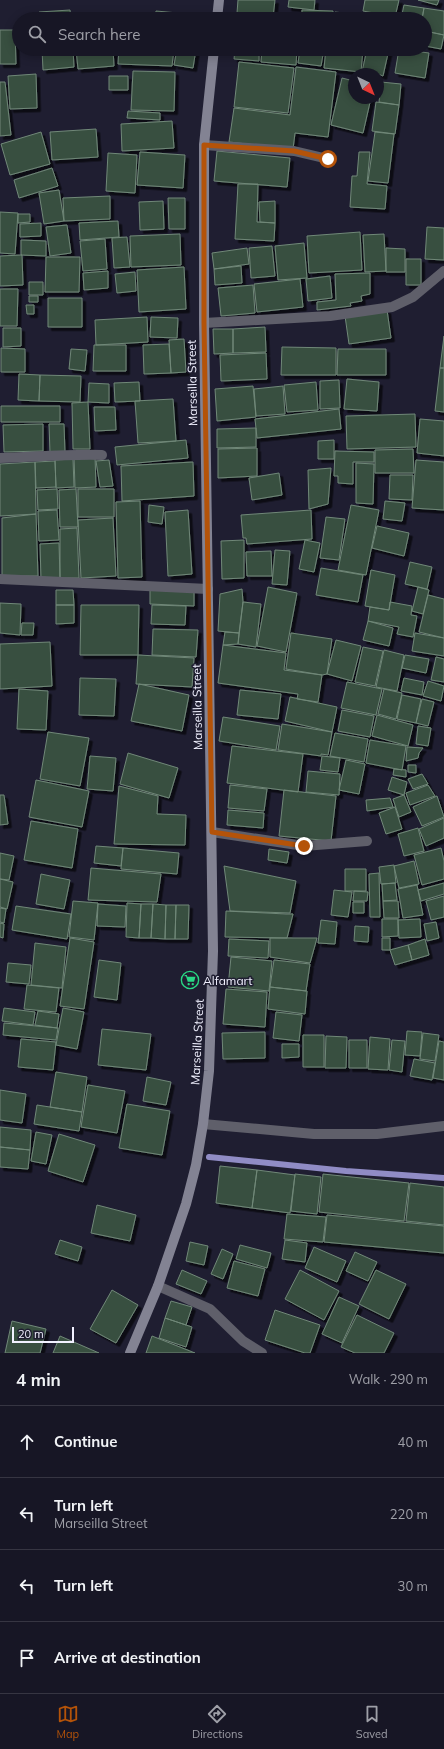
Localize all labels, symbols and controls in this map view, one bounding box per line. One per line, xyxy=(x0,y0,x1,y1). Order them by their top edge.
search box xyxy=(12,12,432,56)
icon: search xyxy=(26,23,48,45)
text: Search here xyxy=(58,25,140,44)
north arrow xyxy=(348,68,384,104)
route start xyxy=(319,150,337,168)
street label: Marseilla Street xyxy=(184,340,200,426)
street label: Marseilla Street xyxy=(189,664,205,750)
route end xyxy=(295,837,313,855)
supermarket icon: Alfamart xyxy=(180,970,200,990)
place label: Alfamart xyxy=(203,973,252,988)
street label: Marseilla Street xyxy=(187,998,207,1086)
scale bar xyxy=(12,1325,74,1344)
text: 20 m xyxy=(18,1327,44,1341)
text: 4 min xyxy=(16,1369,61,1390)
text: Walk · 290 m xyxy=(349,1371,428,1387)
icon: ahead xyxy=(16,1431,38,1453)
text: Continue xyxy=(54,1432,117,1451)
text: 40 m xyxy=(398,1434,428,1450)
text: Turn left xyxy=(54,1496,113,1515)
icon: left xyxy=(16,1503,38,1525)
text: 220 m xyxy=(390,1506,428,1522)
text: Marseilla Street xyxy=(54,1515,148,1531)
icon: left xyxy=(16,1575,38,1597)
text: Turn left xyxy=(54,1576,113,1595)
text: 30 m xyxy=(398,1578,428,1594)
icon: arrive xyxy=(16,1647,38,1669)
text: Arrive at destination xyxy=(54,1648,201,1667)
tab: Map xyxy=(56,1703,79,1741)
tab: Directions xyxy=(192,1703,243,1741)
tab: Saved xyxy=(356,1703,388,1741)

